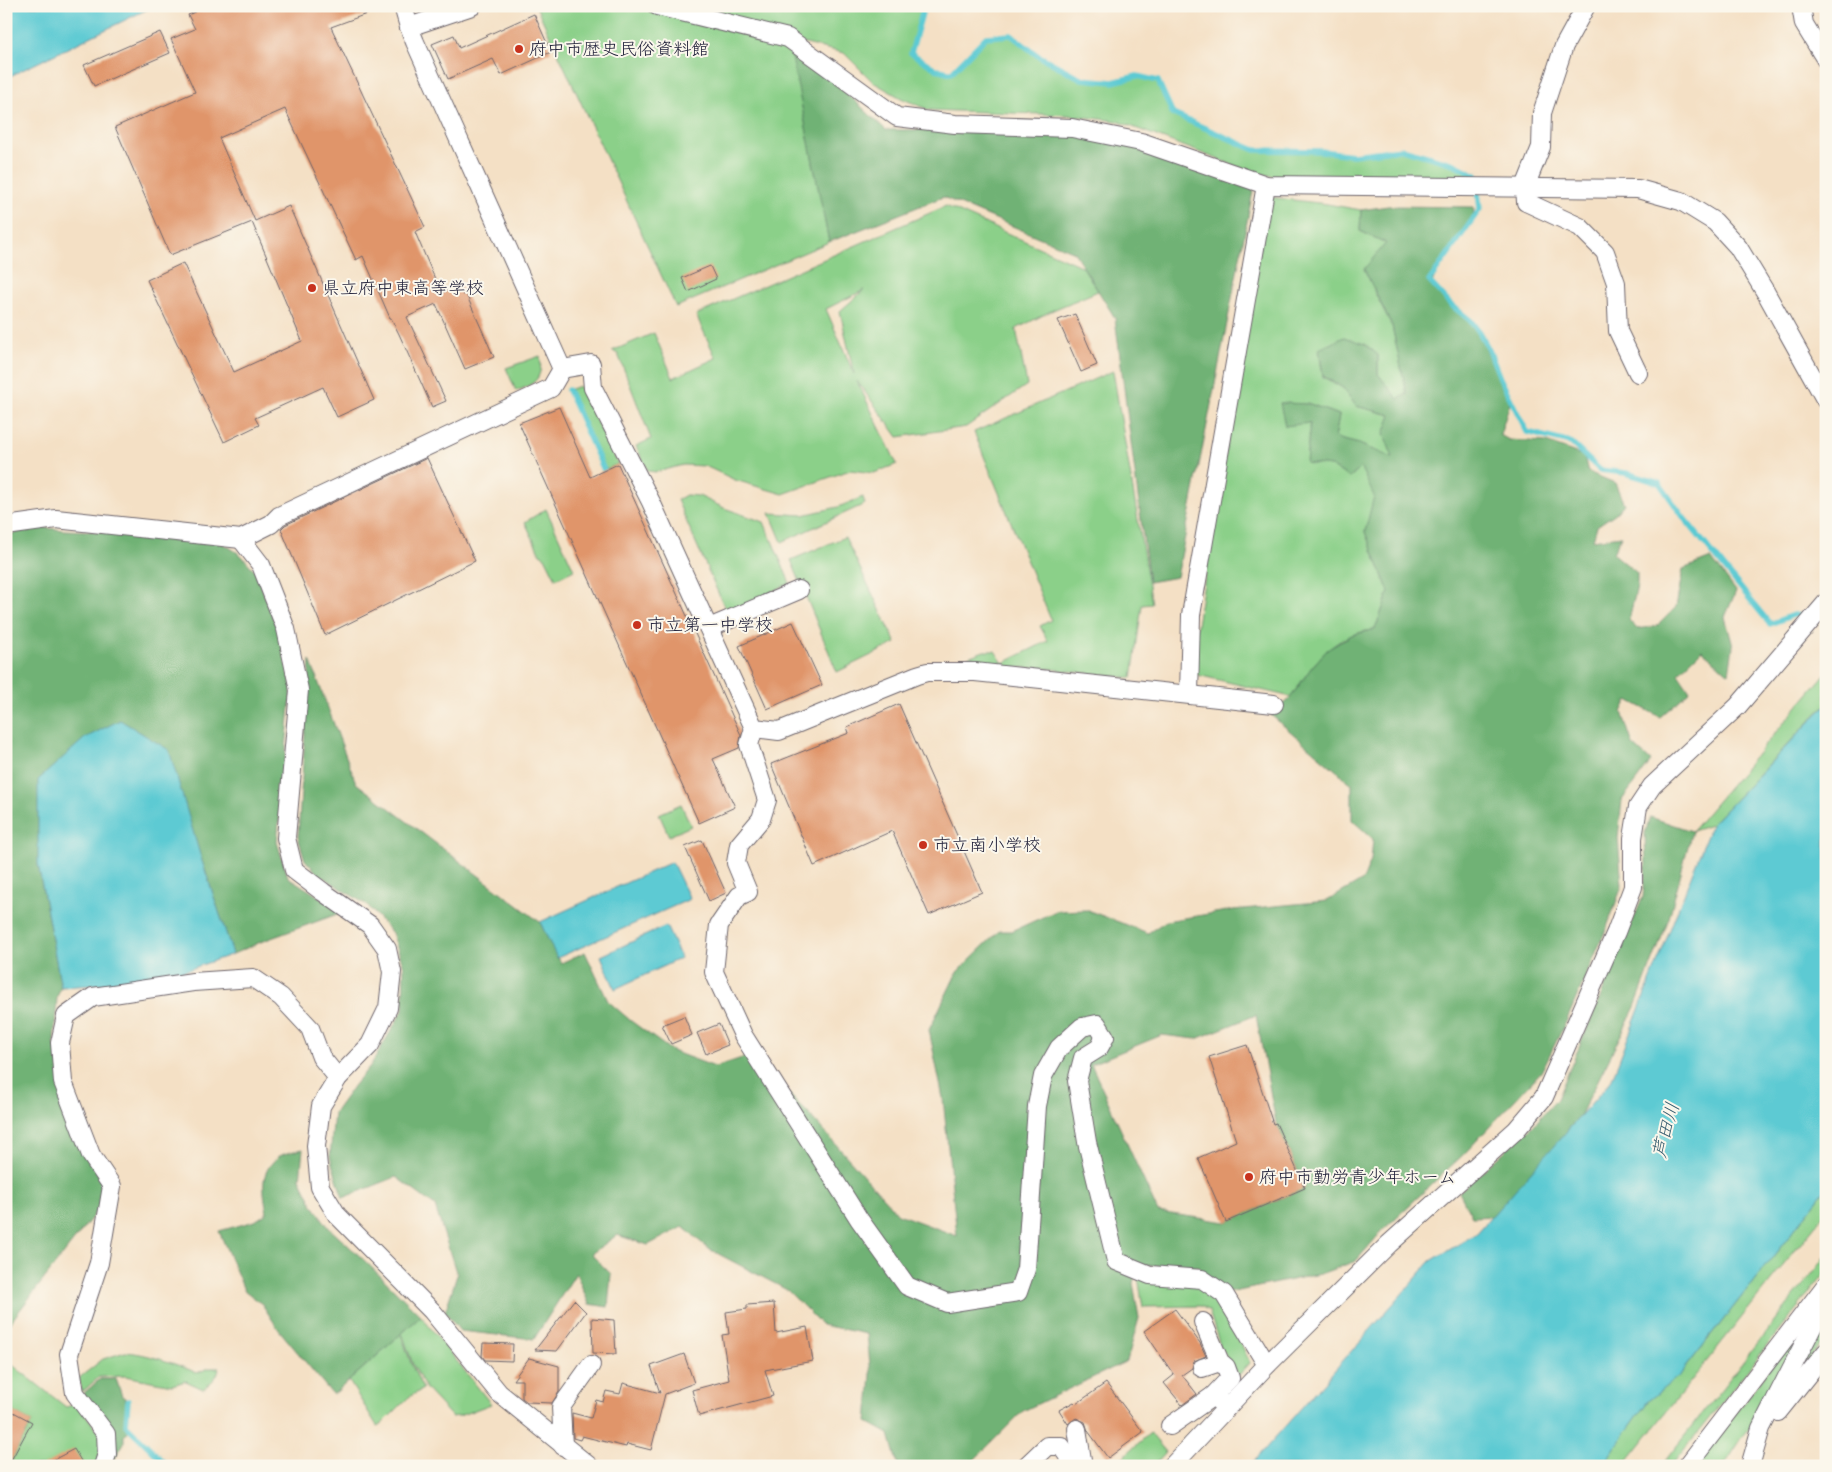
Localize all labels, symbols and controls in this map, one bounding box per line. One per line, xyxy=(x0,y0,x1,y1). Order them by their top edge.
place label: 府中市歴史民俗資料館 xyxy=(529,38,709,64)
marker: 府中市歴史民俗資料館 xyxy=(513,43,525,55)
place label: 県立府中東高等学校 xyxy=(322,277,484,303)
marker: 県立府中東高等学校 xyxy=(306,282,318,294)
place label: 市立第一中学校 xyxy=(647,614,773,640)
marker: 市立第一中学校 xyxy=(631,619,643,631)
place label: 市立南小学校 xyxy=(933,834,1041,860)
marker: 市立南小学校 xyxy=(917,839,929,851)
water label: 芦田川 xyxy=(1647,1100,1688,1162)
place label: 府中市勤労青少年ホーム xyxy=(1259,1166,1456,1192)
marker: 府中市勤労青少年ホーム xyxy=(1243,1171,1255,1183)

